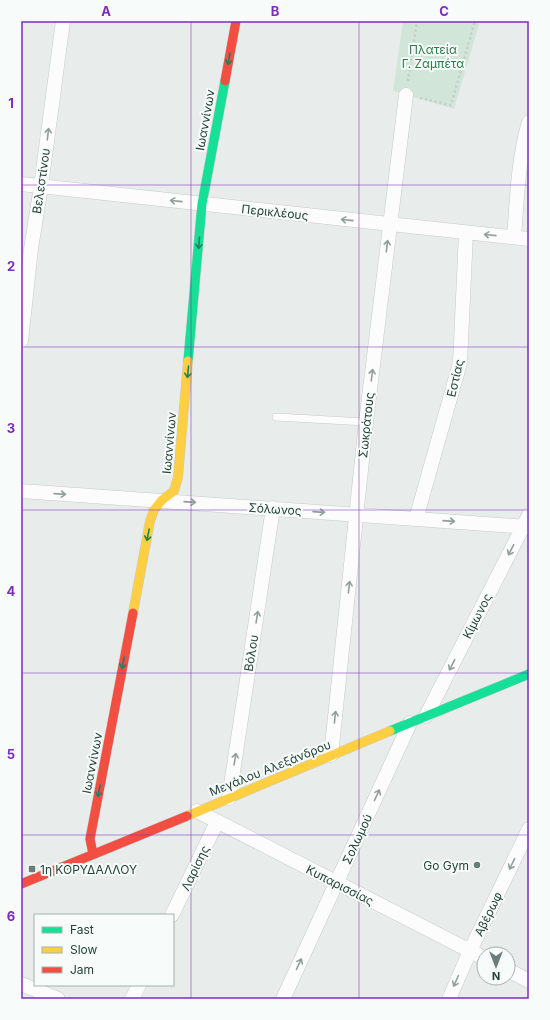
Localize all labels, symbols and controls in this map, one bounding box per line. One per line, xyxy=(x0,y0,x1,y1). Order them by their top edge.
text: A xyxy=(101,3,111,19)
text: B xyxy=(271,3,280,19)
text: C xyxy=(439,3,449,19)
park label: Πλατεία Γ. Ζαμπέτα xyxy=(402,42,464,71)
one-way arrow xyxy=(224,52,232,65)
street label: Ιωαννίνων xyxy=(192,88,218,152)
text: 1 xyxy=(8,95,14,111)
one-way arrow xyxy=(44,128,52,141)
street label: Βελεστίνου xyxy=(29,147,53,215)
one-way arrow xyxy=(170,197,183,205)
street label: Περικλέους xyxy=(241,201,309,223)
one-way arrow xyxy=(341,216,354,223)
one-way arrow xyxy=(484,231,497,239)
one-way arrow xyxy=(195,236,203,249)
one-way arrow xyxy=(384,240,391,253)
text: 2 xyxy=(7,258,15,274)
street label: Εστίας xyxy=(443,357,467,398)
one-way arrow xyxy=(184,365,191,378)
one-way arrow xyxy=(368,369,376,382)
street label: Σωκράτους xyxy=(355,391,377,459)
street label: Ιωαννίνων xyxy=(159,411,179,475)
text: 3 xyxy=(7,420,15,436)
one-way arrow xyxy=(53,490,66,497)
one-way arrow xyxy=(183,499,196,506)
street label: Σόλωνος xyxy=(248,500,302,518)
one-way arrow xyxy=(312,508,325,515)
one-way arrow xyxy=(442,517,455,524)
one-way arrow xyxy=(143,529,151,542)
one-way arrow xyxy=(507,543,514,555)
one-way arrow xyxy=(346,581,353,594)
text: 4 xyxy=(7,583,16,599)
street label: Κίμωνος xyxy=(459,591,495,641)
one-way arrow xyxy=(253,611,261,624)
street label: Βόλου xyxy=(241,634,261,672)
one-way arrow xyxy=(119,656,127,669)
one-way arrow xyxy=(448,659,455,671)
one-way arrow xyxy=(331,711,339,724)
street label: Ιωαννίνων xyxy=(79,731,105,795)
street label: Μεγάλου Αλεξάνδρου xyxy=(207,737,333,799)
text: 5 xyxy=(7,746,15,762)
one-way arrow xyxy=(231,753,239,766)
one-way arrow xyxy=(95,784,103,797)
one-way arrow xyxy=(374,789,381,801)
street label: Σολωμού xyxy=(339,812,375,866)
street label: Λαρίσης xyxy=(178,843,212,893)
place label: Go Gym xyxy=(423,858,469,873)
one-way arrow xyxy=(508,858,515,870)
marker: Go Gym xyxy=(472,860,482,870)
place label: 1η ΚΟΡΥΔΑΛΛΟΥ xyxy=(40,862,137,877)
street label: Κυπαρισσίας xyxy=(304,862,376,909)
marker: 1η ΚΟΡΥΔΑΛΛΟΥ xyxy=(27,864,37,874)
street label: Αβέρωφ xyxy=(471,889,505,939)
text: 6 xyxy=(7,908,15,924)
legend xyxy=(34,914,174,986)
text: Fast xyxy=(70,922,94,937)
text: Slow xyxy=(70,942,98,957)
north arrow xyxy=(476,946,516,986)
one-way arrow xyxy=(296,958,304,970)
text: Jam xyxy=(70,962,94,977)
text: N xyxy=(492,969,500,983)
one-way arrow xyxy=(452,975,460,987)

